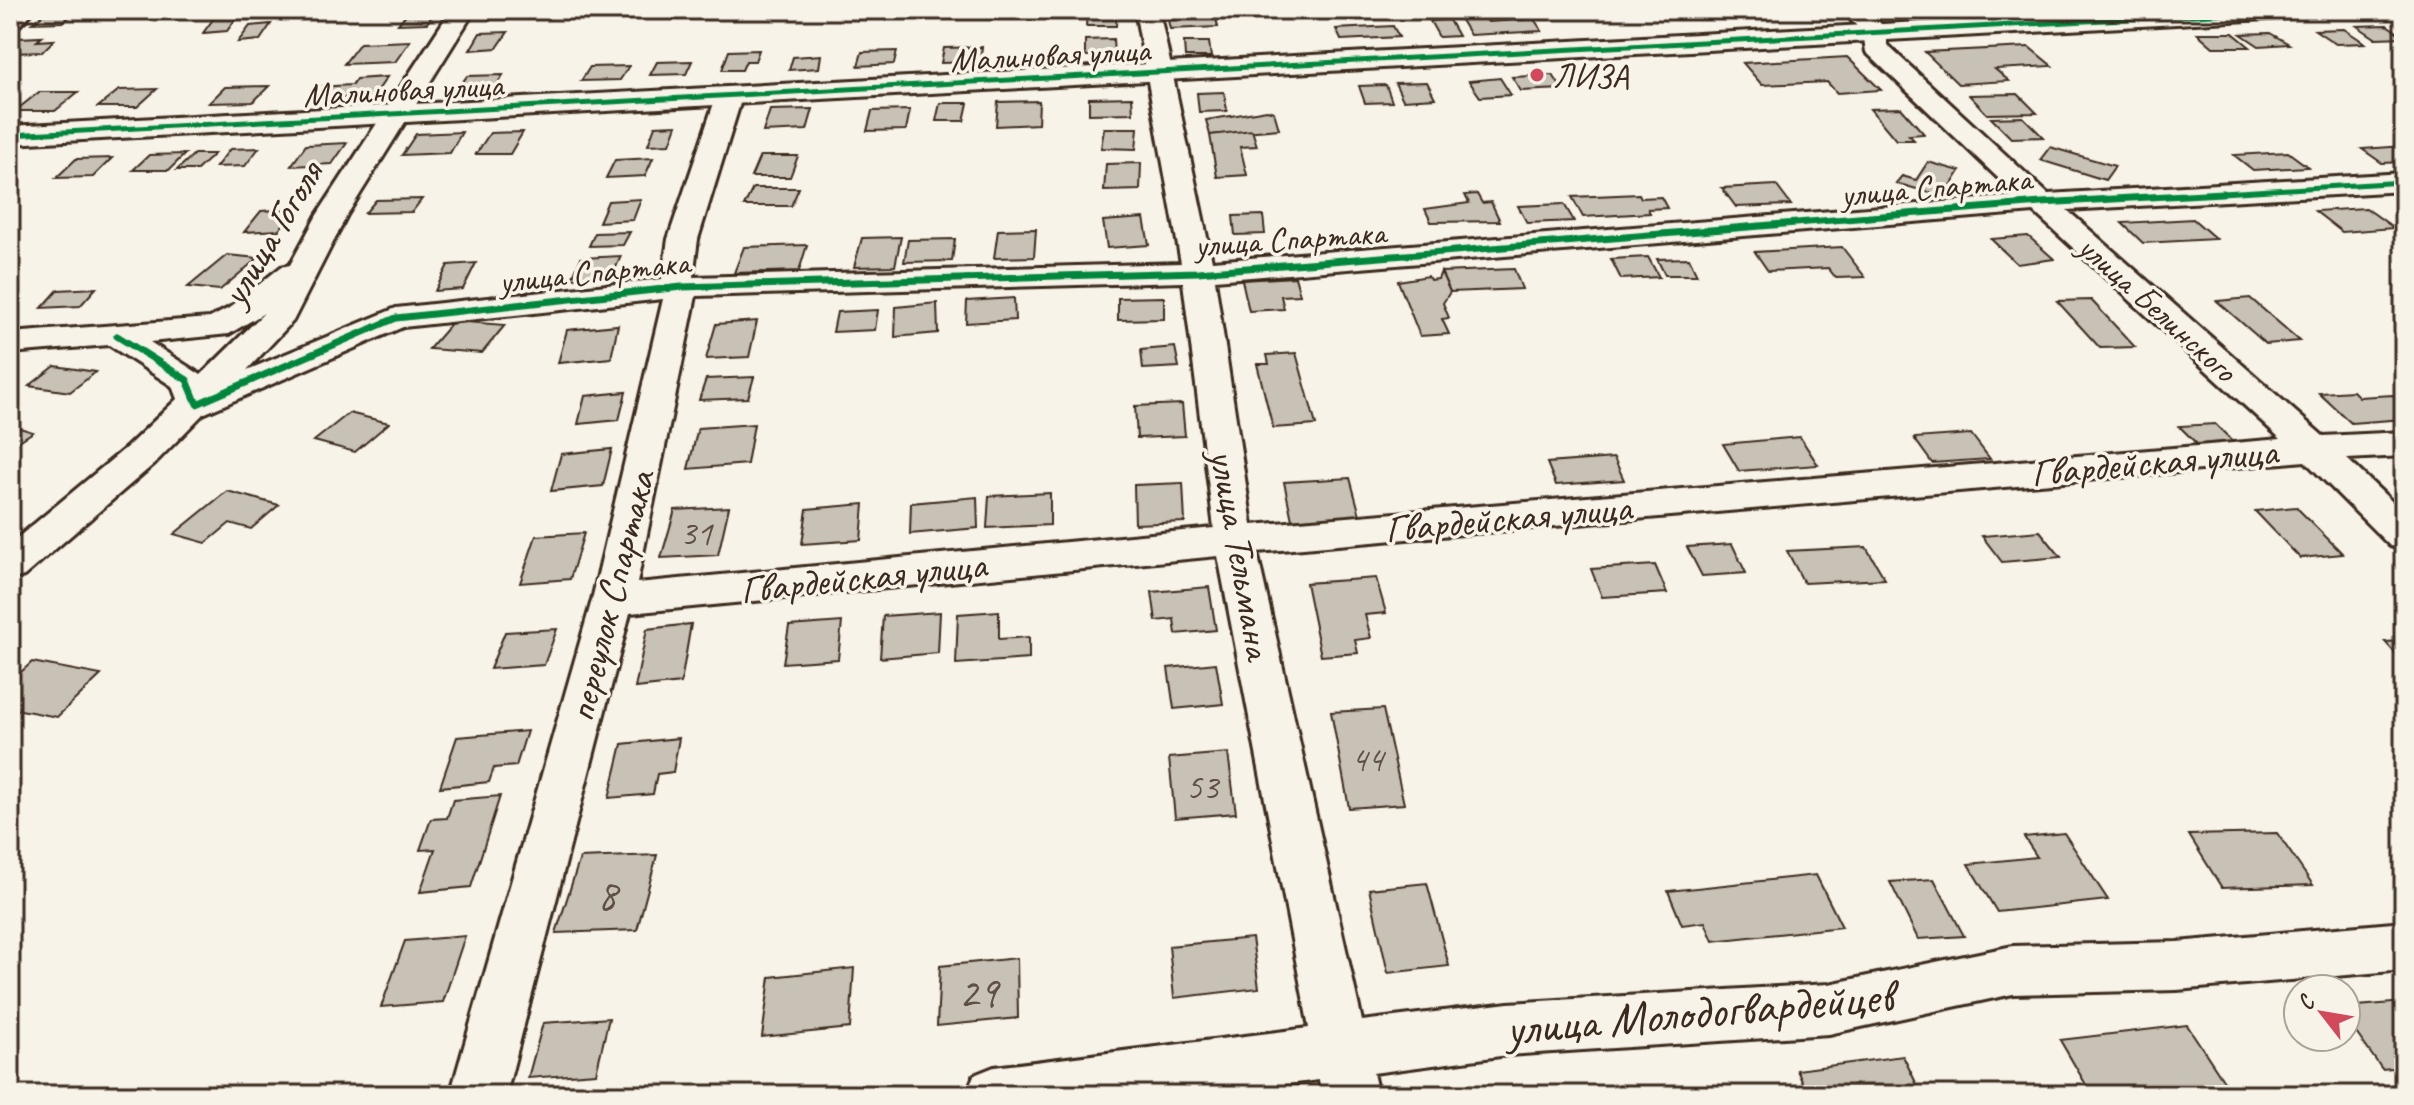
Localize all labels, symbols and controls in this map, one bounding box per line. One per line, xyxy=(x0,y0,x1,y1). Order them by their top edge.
street label: Малиновая улица xyxy=(949,28,1153,81)
place label: ЛИЗА xyxy=(1553,54,1629,97)
street label: Малиновая улица xyxy=(302,63,506,116)
marker: ЛИЗА xyxy=(1528,66,1546,84)
street label: улица Гоголя xyxy=(208,149,336,317)
street label: улица Спартака xyxy=(1837,156,2036,216)
street label: улица Спартака xyxy=(1191,210,1390,267)
street label: улица Белинского xyxy=(2068,224,2248,392)
street label: улица Спартака xyxy=(495,240,694,303)
street label: Гвардейская улица xyxy=(2029,426,2282,498)
street label: улица Тельмана xyxy=(1198,444,1285,666)
street label: переулок Спартака xyxy=(556,463,667,727)
street label: Гвардейская улица xyxy=(1383,482,1636,554)
house number: 31 xyxy=(680,510,714,556)
street label: Гвардейская улица xyxy=(738,539,991,615)
house number: 44 xyxy=(1351,736,1387,782)
house number: 53 xyxy=(1186,764,1221,810)
house number: 8 xyxy=(597,867,621,922)
street label: улица Молодогвардейцев xyxy=(1500,964,1903,1059)
house number: 29 xyxy=(958,965,1001,1020)
north arrow xyxy=(2282,973,2362,1053)
text: С xyxy=(2291,989,2322,1015)

